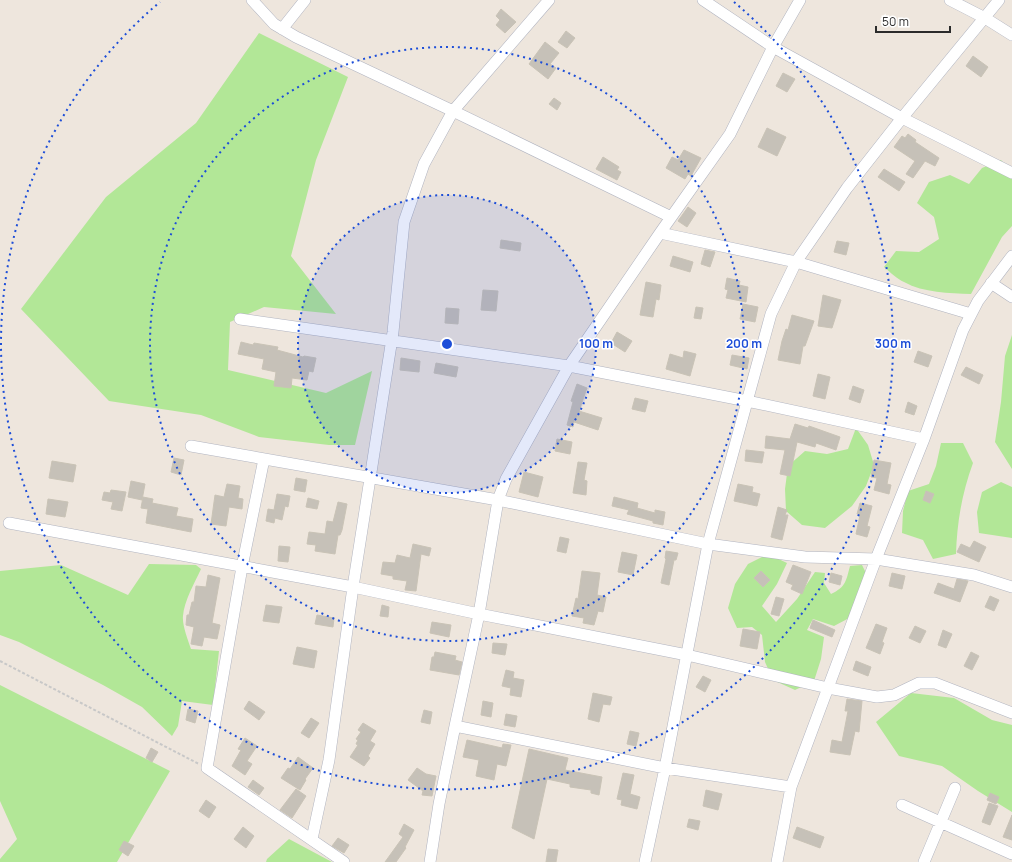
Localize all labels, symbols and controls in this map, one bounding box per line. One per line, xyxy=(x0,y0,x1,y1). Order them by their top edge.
scale bar xyxy=(876,8,950,34)
text: 50 m xyxy=(882,13,909,30)
text: 100 m xyxy=(579,335,613,352)
text: 200 m xyxy=(726,335,762,352)
text: 300 m xyxy=(875,335,911,352)
centre of rings xyxy=(440,337,454,351)

